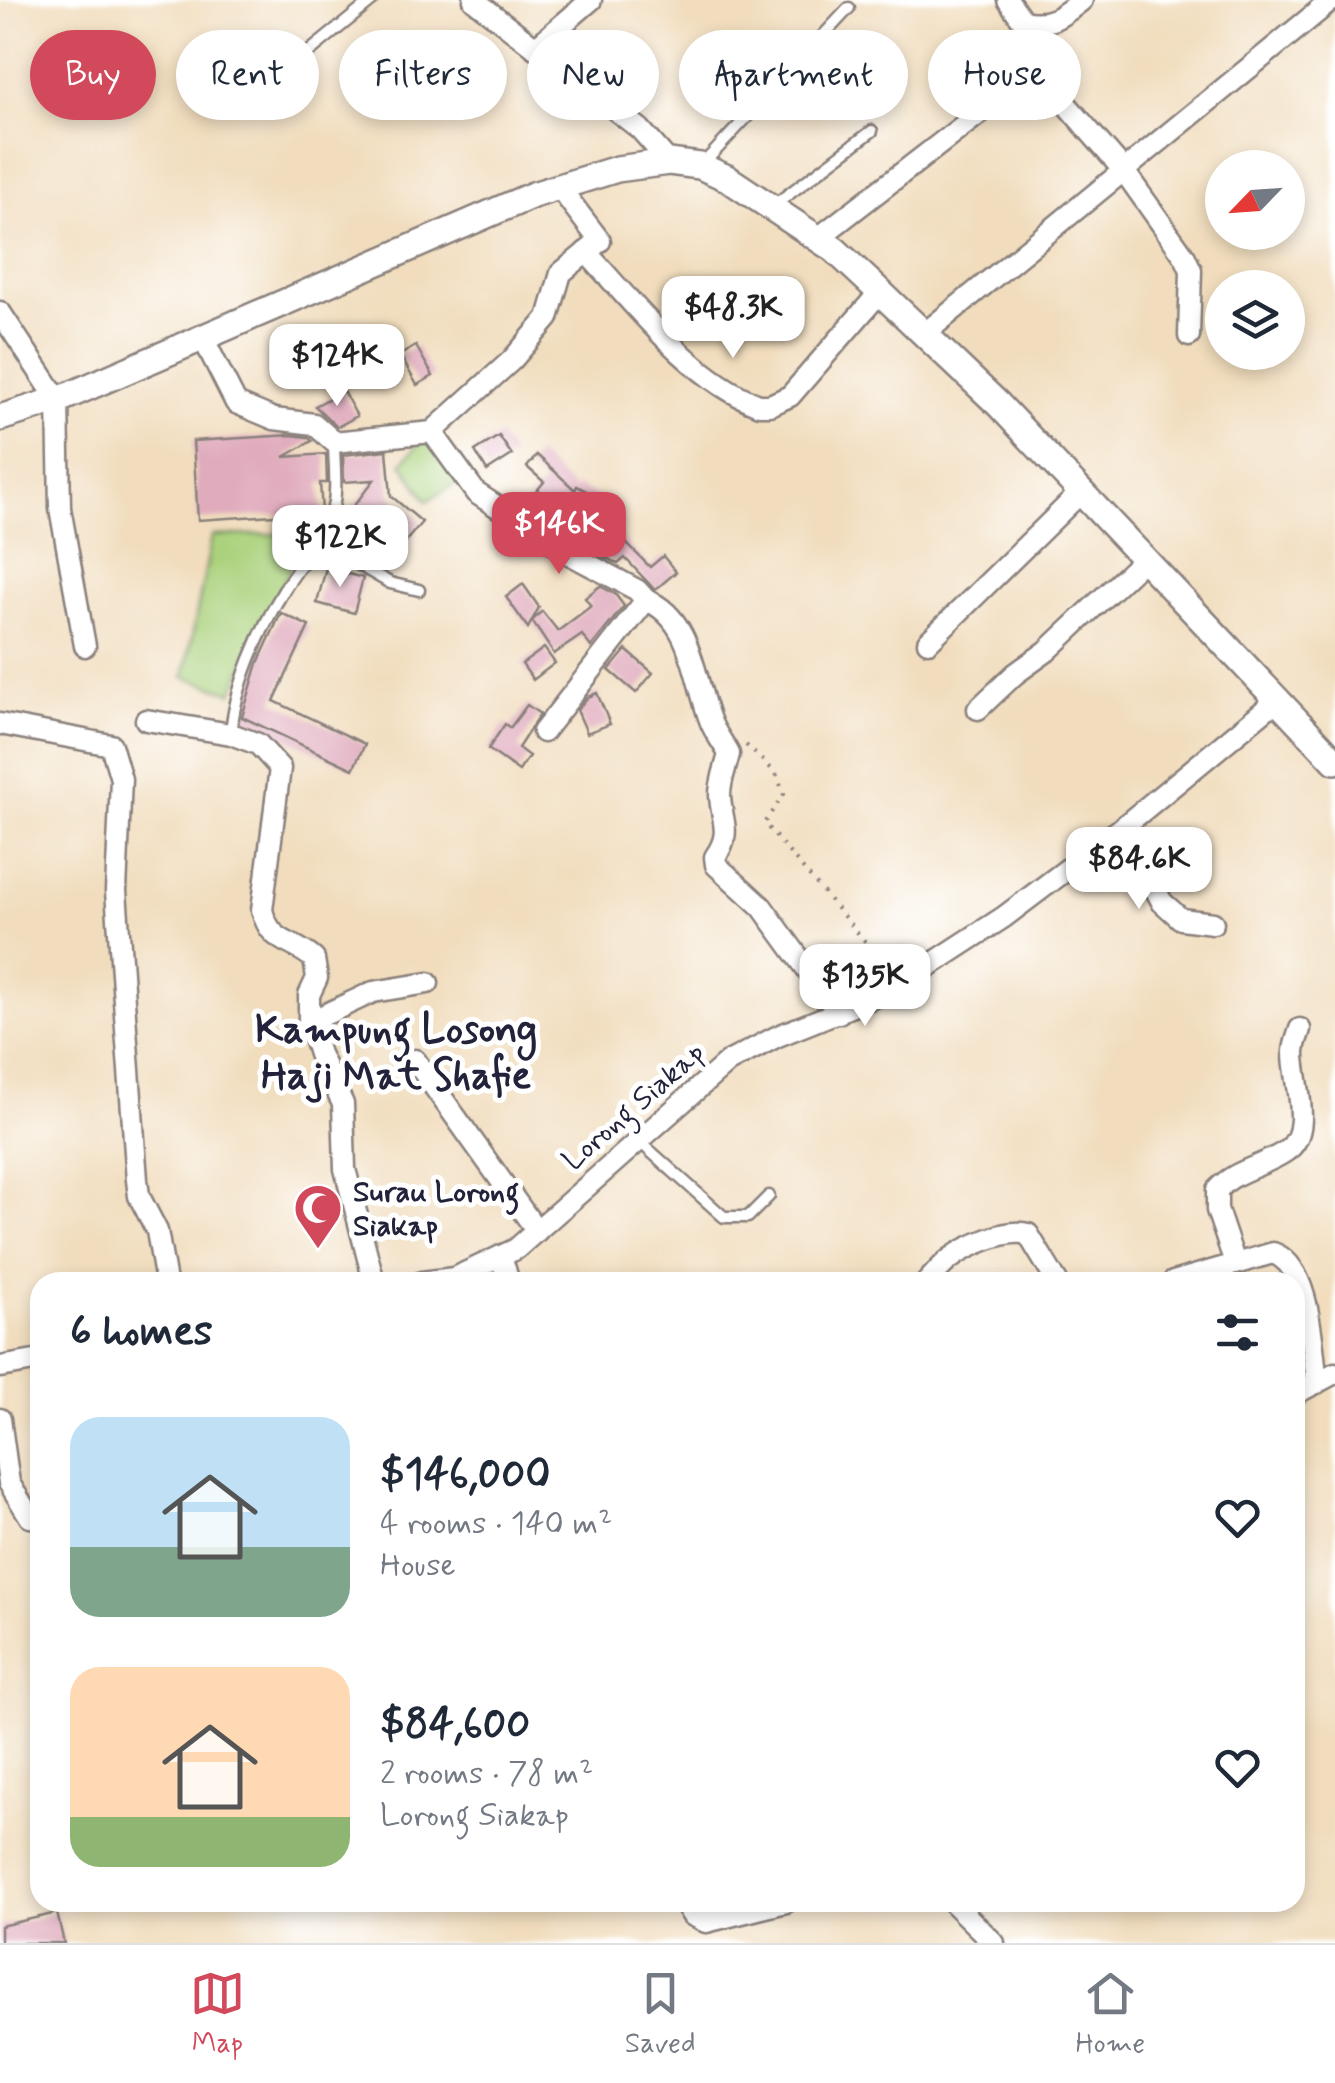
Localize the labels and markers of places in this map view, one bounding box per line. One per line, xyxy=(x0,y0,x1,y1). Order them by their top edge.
pin: $48.3K xyxy=(652,276,814,361)
pin: $124K xyxy=(267,324,407,409)
pin: $146K xyxy=(489,492,629,577)
pin: $122K xyxy=(270,505,410,590)
pin: $84.6K xyxy=(1058,827,1220,912)
pin: $135K xyxy=(795,944,935,1029)
place label: Surau Lorong Siakap xyxy=(353,1173,519,1246)
mosque icon: Surau Lorong Siakap xyxy=(292,1182,344,1250)

